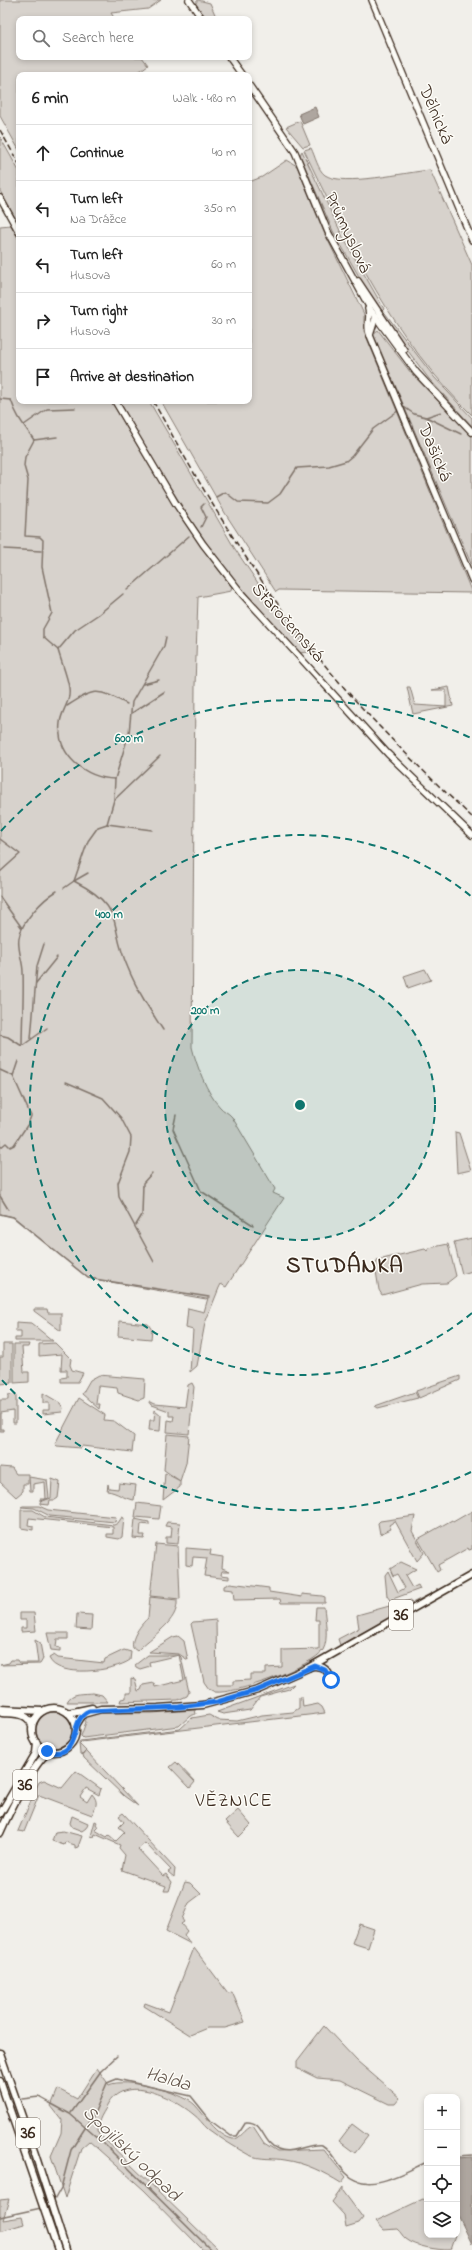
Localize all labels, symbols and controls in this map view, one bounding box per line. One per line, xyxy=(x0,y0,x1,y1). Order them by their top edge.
search box xyxy=(16,16,252,60)
icon: search xyxy=(30,27,52,49)
text: Search here xyxy=(62,27,134,49)
street label: Dělnická xyxy=(411,81,459,148)
text: 6 min xyxy=(32,86,68,111)
text: Walk · 480 m xyxy=(173,89,236,108)
icon: ahead xyxy=(32,142,54,164)
text: Continue xyxy=(70,142,124,164)
text: 40 m xyxy=(212,143,236,162)
text: Turn left xyxy=(70,188,123,210)
street label: Průmyslová xyxy=(317,188,377,278)
icon: left xyxy=(32,198,54,220)
text: 350 m xyxy=(204,199,236,218)
text: Na Drážce xyxy=(70,210,126,229)
text: Turn left xyxy=(70,244,123,266)
icon: left xyxy=(32,254,54,276)
text: 60 m xyxy=(211,255,236,274)
text: Husova xyxy=(70,266,110,285)
text: Turn right xyxy=(70,300,128,322)
icon: right xyxy=(32,310,54,332)
text: 30 m xyxy=(212,311,236,330)
text: Husova xyxy=(70,322,110,341)
icon: arrive xyxy=(32,366,54,388)
text: Arrive at destination xyxy=(70,366,194,388)
street label: Dašická xyxy=(410,419,458,486)
street label: Staročernská xyxy=(244,578,330,668)
text: 600 m xyxy=(114,730,144,748)
text: 400 m xyxy=(94,906,123,924)
text: 200 m xyxy=(190,1002,220,1020)
centre of rings xyxy=(293,1098,307,1112)
district label: STUDÁNKA xyxy=(286,1251,404,1283)
road number: 36 xyxy=(389,1600,413,1630)
route start xyxy=(322,1671,340,1689)
route end xyxy=(38,1742,56,1760)
road number: 36 xyxy=(13,1770,37,1800)
district label: VĚZNICE xyxy=(194,1788,273,1815)
water label: Halda xyxy=(142,2061,194,2099)
map controls xyxy=(424,2094,460,2238)
button: + xyxy=(424,2094,460,2130)
water label: Spojilský odpad xyxy=(76,2100,187,2209)
road number: 36 xyxy=(16,2118,40,2148)
button: − xyxy=(424,2130,460,2166)
button: locate xyxy=(424,2166,460,2202)
button: layers xyxy=(424,2202,460,2238)

